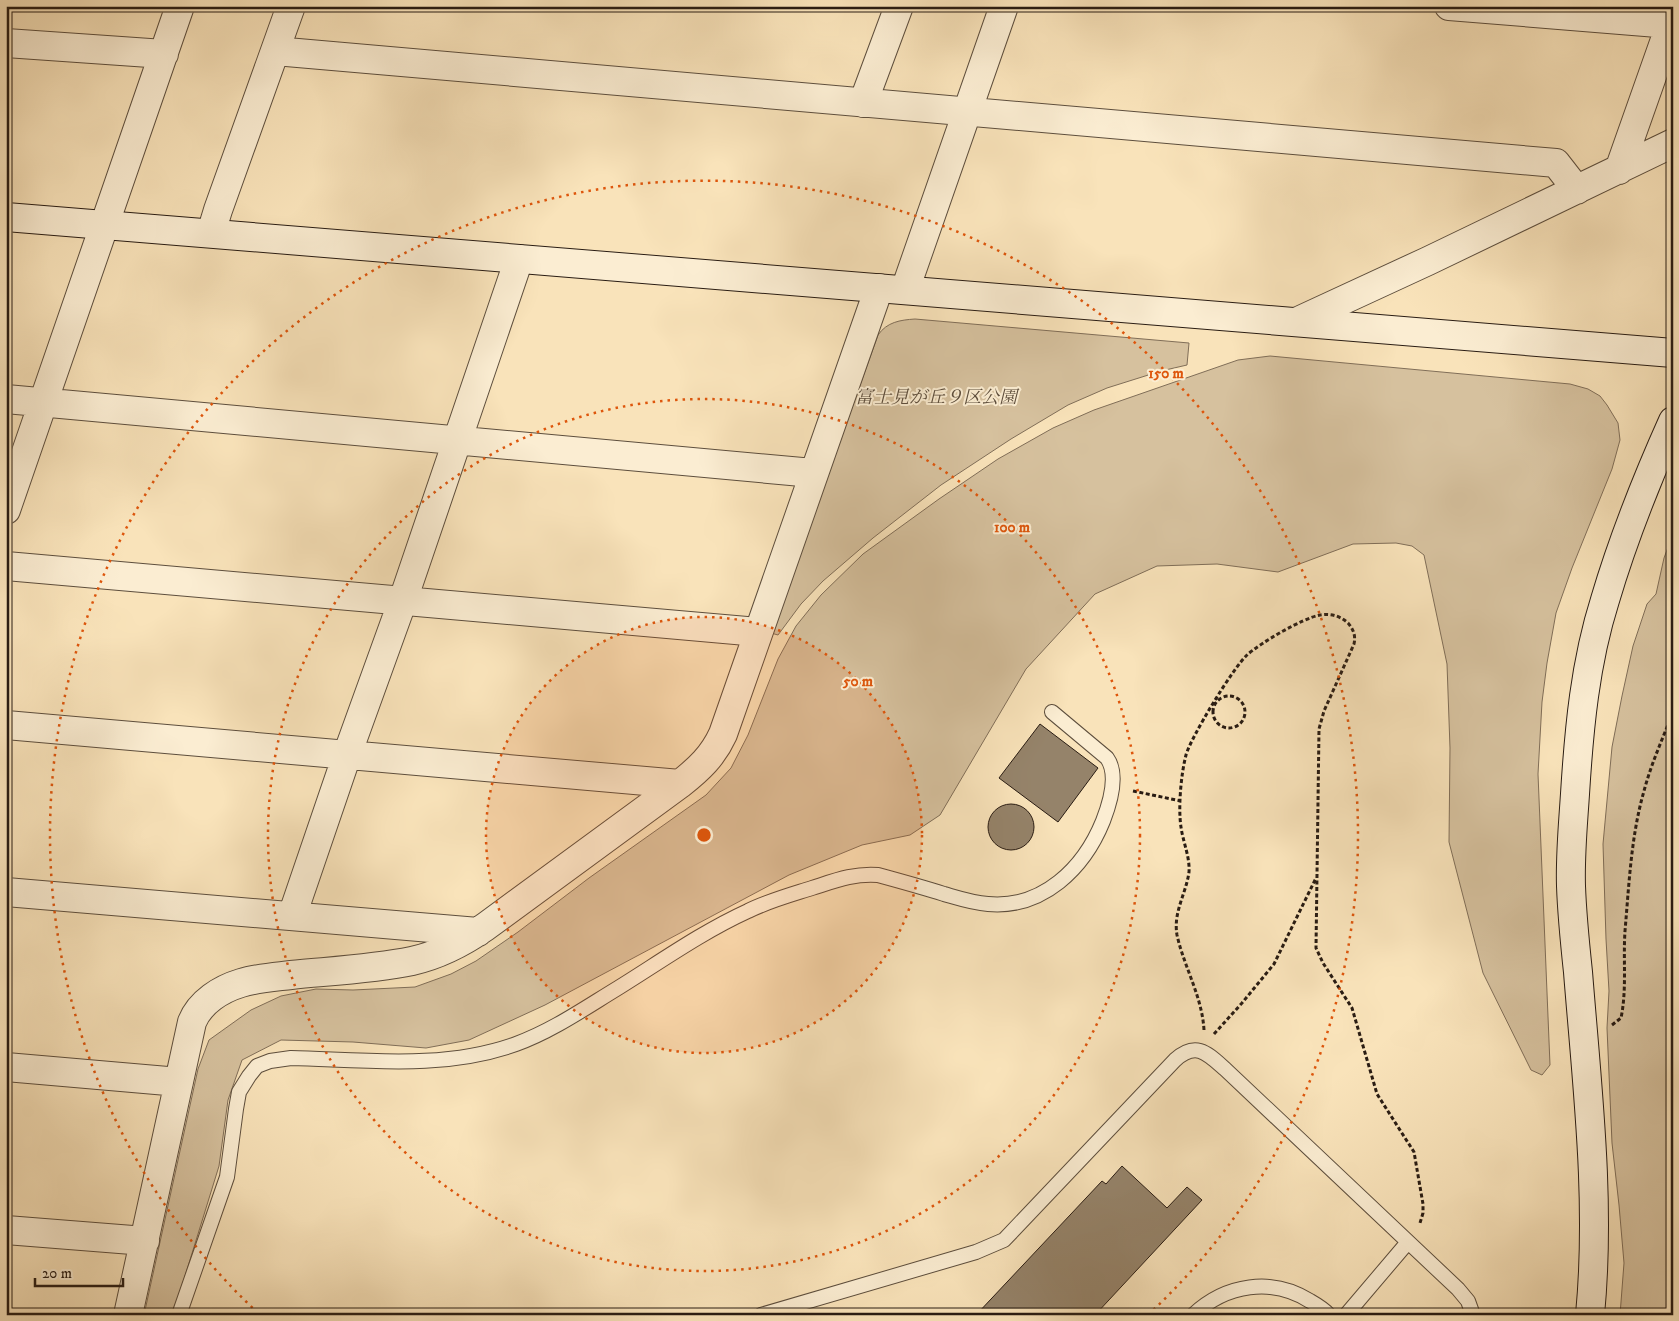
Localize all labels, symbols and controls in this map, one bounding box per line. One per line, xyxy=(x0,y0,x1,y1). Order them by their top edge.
text: 150 m xyxy=(1148,364,1184,383)
park label: 富士見が丘９区公園 xyxy=(855,387,1020,409)
text: 100 m xyxy=(994,518,1031,537)
text: 50 m xyxy=(842,672,874,691)
centre of rings xyxy=(695,826,713,844)
scale bar xyxy=(35,1256,122,1288)
text: 20 m xyxy=(42,1264,72,1283)

